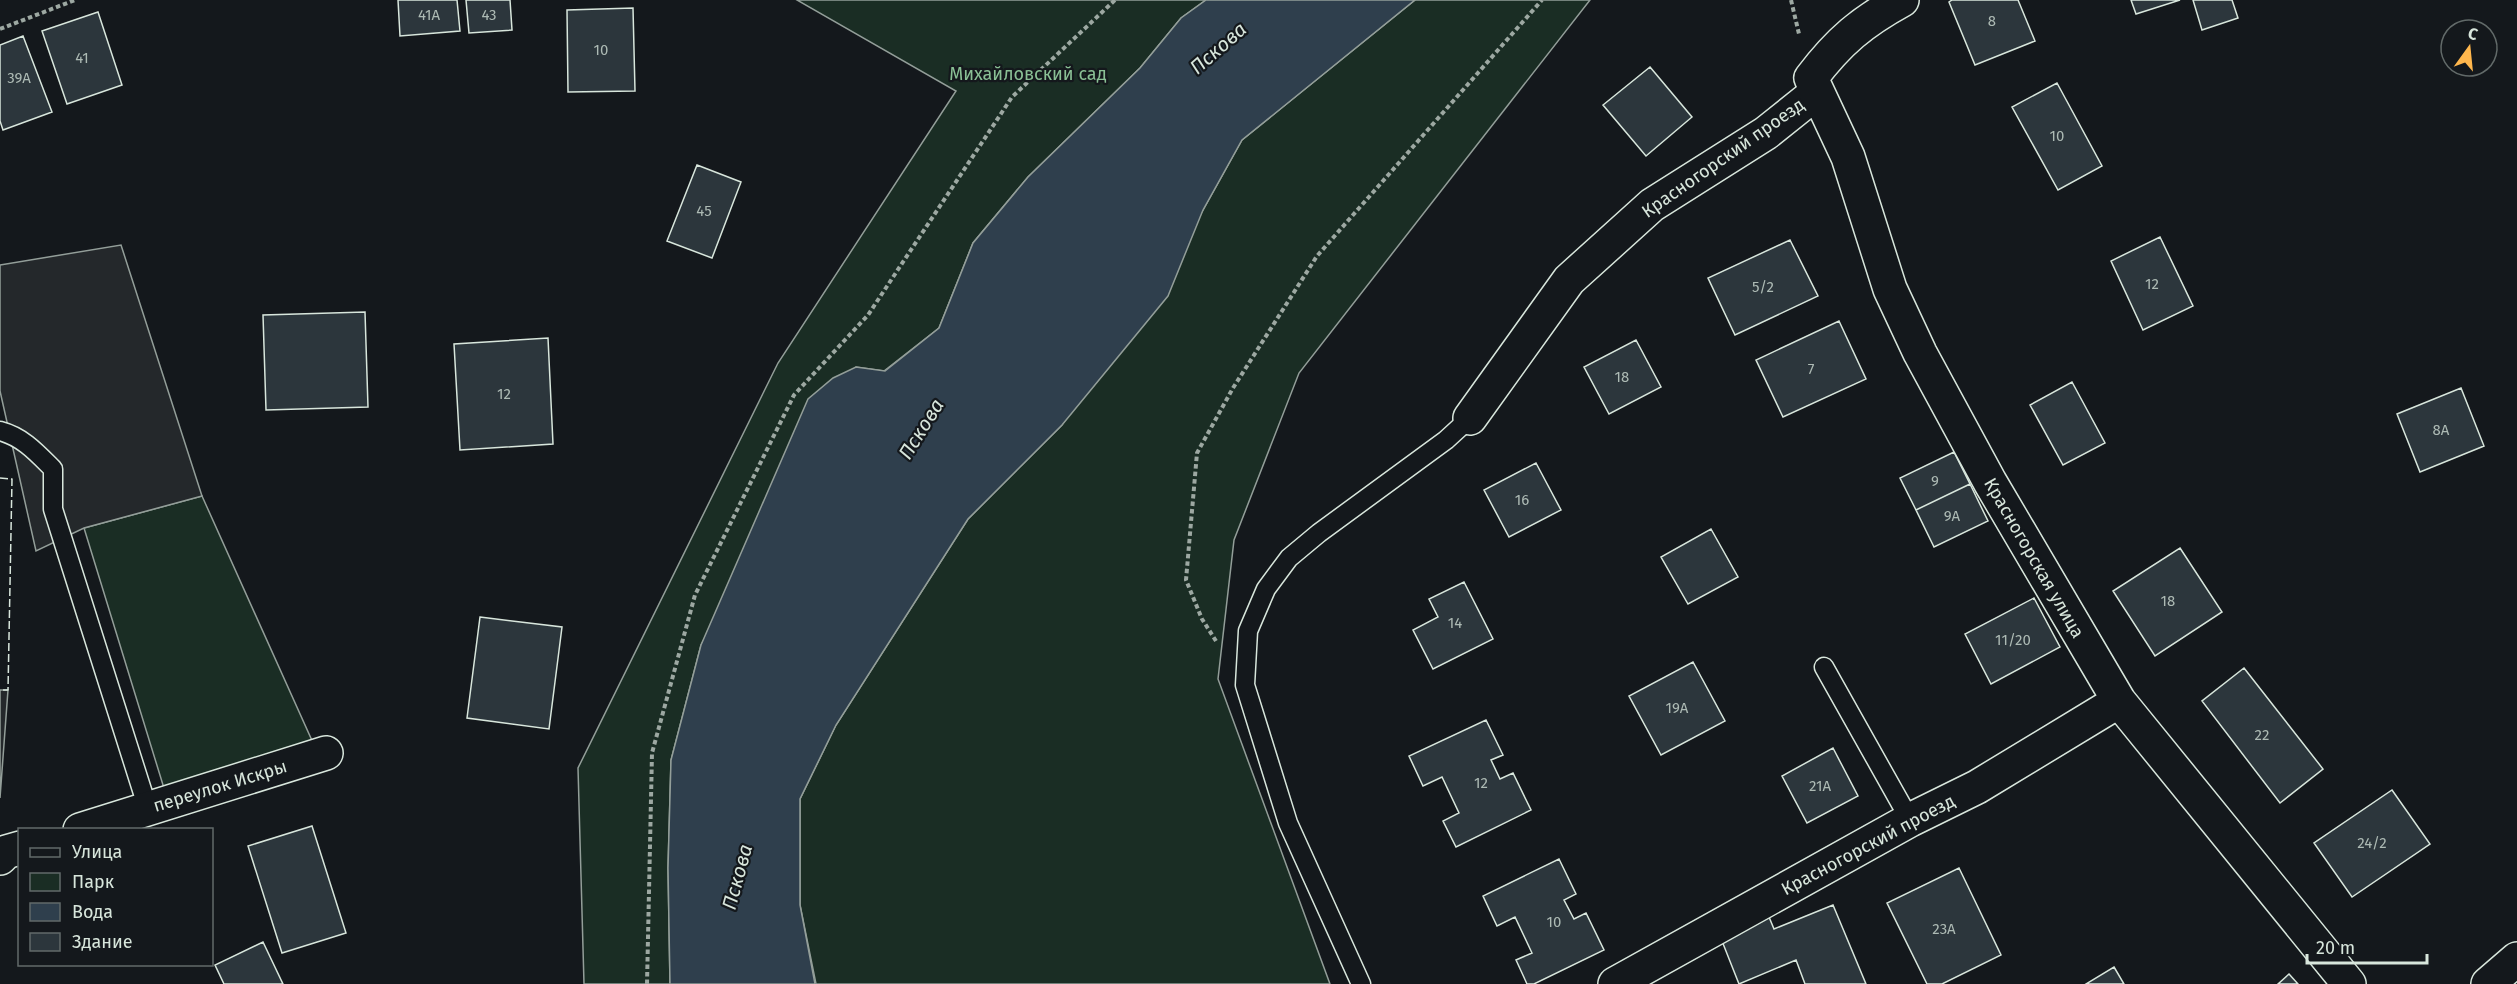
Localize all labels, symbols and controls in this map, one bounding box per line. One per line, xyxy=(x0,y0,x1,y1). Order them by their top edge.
house number: 41А xyxy=(418,6,441,24)
house number: 43 xyxy=(481,6,497,24)
house number: 8 xyxy=(1988,12,1996,30)
water label: Пскова xyxy=(1185,17,1251,79)
north arrow xyxy=(2439,18,2499,78)
text: С xyxy=(2466,24,2480,45)
house number: 10 xyxy=(594,41,608,59)
house number: 41 xyxy=(75,49,89,67)
park label: Михайловский сад xyxy=(949,63,1107,85)
house number: 39А xyxy=(7,69,31,87)
street label: Красногорский проезд xyxy=(1637,93,1809,223)
house number: 10 xyxy=(2050,127,2064,145)
house number: 45 xyxy=(696,202,712,220)
house number: 12 xyxy=(2145,275,2159,293)
house number: 5/2 xyxy=(1752,278,1774,296)
house number: 7 xyxy=(1808,360,1815,378)
house number: 18 xyxy=(1615,368,1629,386)
house number: 12 xyxy=(497,385,511,403)
water label: Пскова xyxy=(893,394,949,464)
house number: 8А xyxy=(2433,421,2450,439)
house number: 9 xyxy=(1931,472,1939,490)
street label: Красногорская улица xyxy=(1979,474,2089,642)
house number: 16 xyxy=(1515,491,1529,509)
house number: 9А xyxy=(1944,507,1961,525)
house number: 18 xyxy=(2161,592,2175,610)
house number: 14 xyxy=(1448,614,1462,632)
house number: 11/20 xyxy=(1995,631,2031,649)
house number: 19А xyxy=(1666,699,1689,717)
house number: 22 xyxy=(2255,726,2269,744)
street label: переулок Искры xyxy=(150,755,290,817)
house number: 12 xyxy=(1474,774,1488,792)
house number: 21А xyxy=(1809,777,1831,795)
street label: Красногорский проезд xyxy=(1777,790,1959,900)
legend xyxy=(18,828,213,966)
house number: 24/2 xyxy=(2357,834,2387,852)
text: Улица xyxy=(72,841,122,863)
water label: Пскова xyxy=(717,842,757,912)
text: Парк xyxy=(72,871,115,893)
text: Вода xyxy=(72,901,113,923)
house number: 10 xyxy=(1547,913,1561,931)
house number: 23А xyxy=(1932,920,1956,938)
scale bar xyxy=(2307,927,2427,965)
text: Здание xyxy=(72,931,133,953)
text: 20 m xyxy=(2316,937,2355,959)

